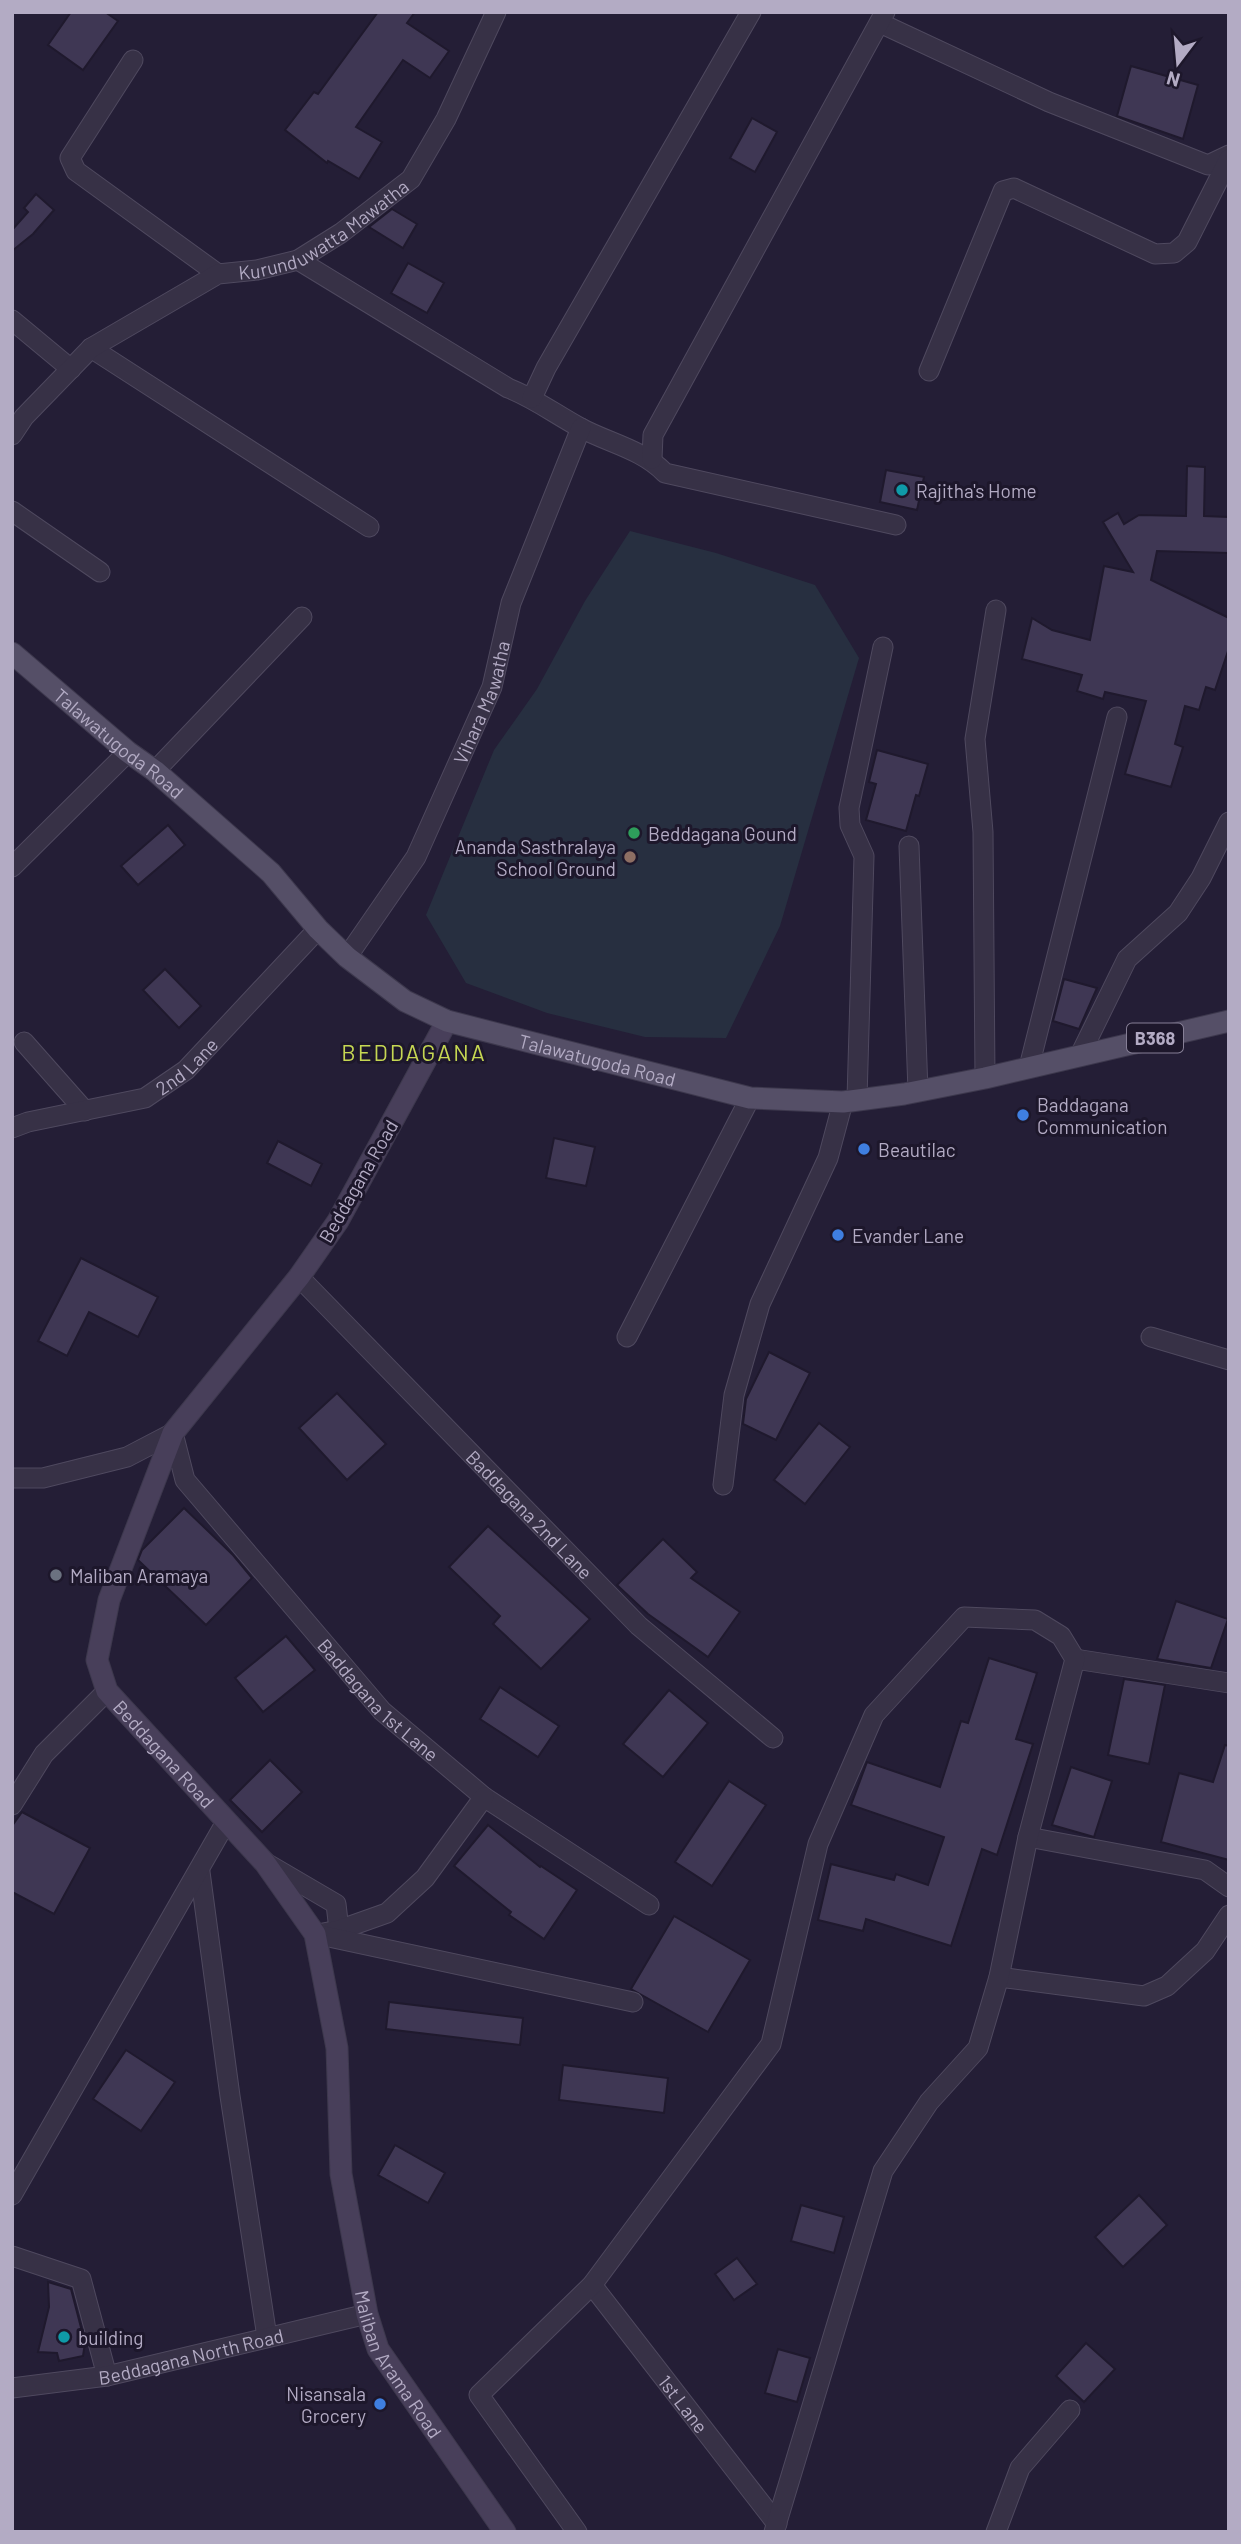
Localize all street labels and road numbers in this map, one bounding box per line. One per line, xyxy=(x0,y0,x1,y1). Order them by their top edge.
street label: Kurunduwatta Mawatha xyxy=(237,174,413,283)
street label: Vihara Mawatha xyxy=(448,638,514,767)
street label: Talawatugoda Road xyxy=(50,683,189,803)
road number: B368 xyxy=(1127,1023,1183,1052)
street label: Talawatugoda Road xyxy=(517,1028,678,1090)
street label: 2nd Lane xyxy=(151,1033,222,1099)
street label: Beddagana Road xyxy=(314,1115,402,1247)
street label: Baddagana 2nd Lane xyxy=(462,1445,598,1583)
street label: Baddagana 1st Lane xyxy=(314,1633,444,1765)
street label: Beddagana Road xyxy=(109,1695,220,1812)
street label: Maliban Arama Road xyxy=(351,2288,447,2442)
street label: Beddagana North Road xyxy=(97,2323,286,2388)
street label: 1st Lane xyxy=(654,2370,714,2437)

